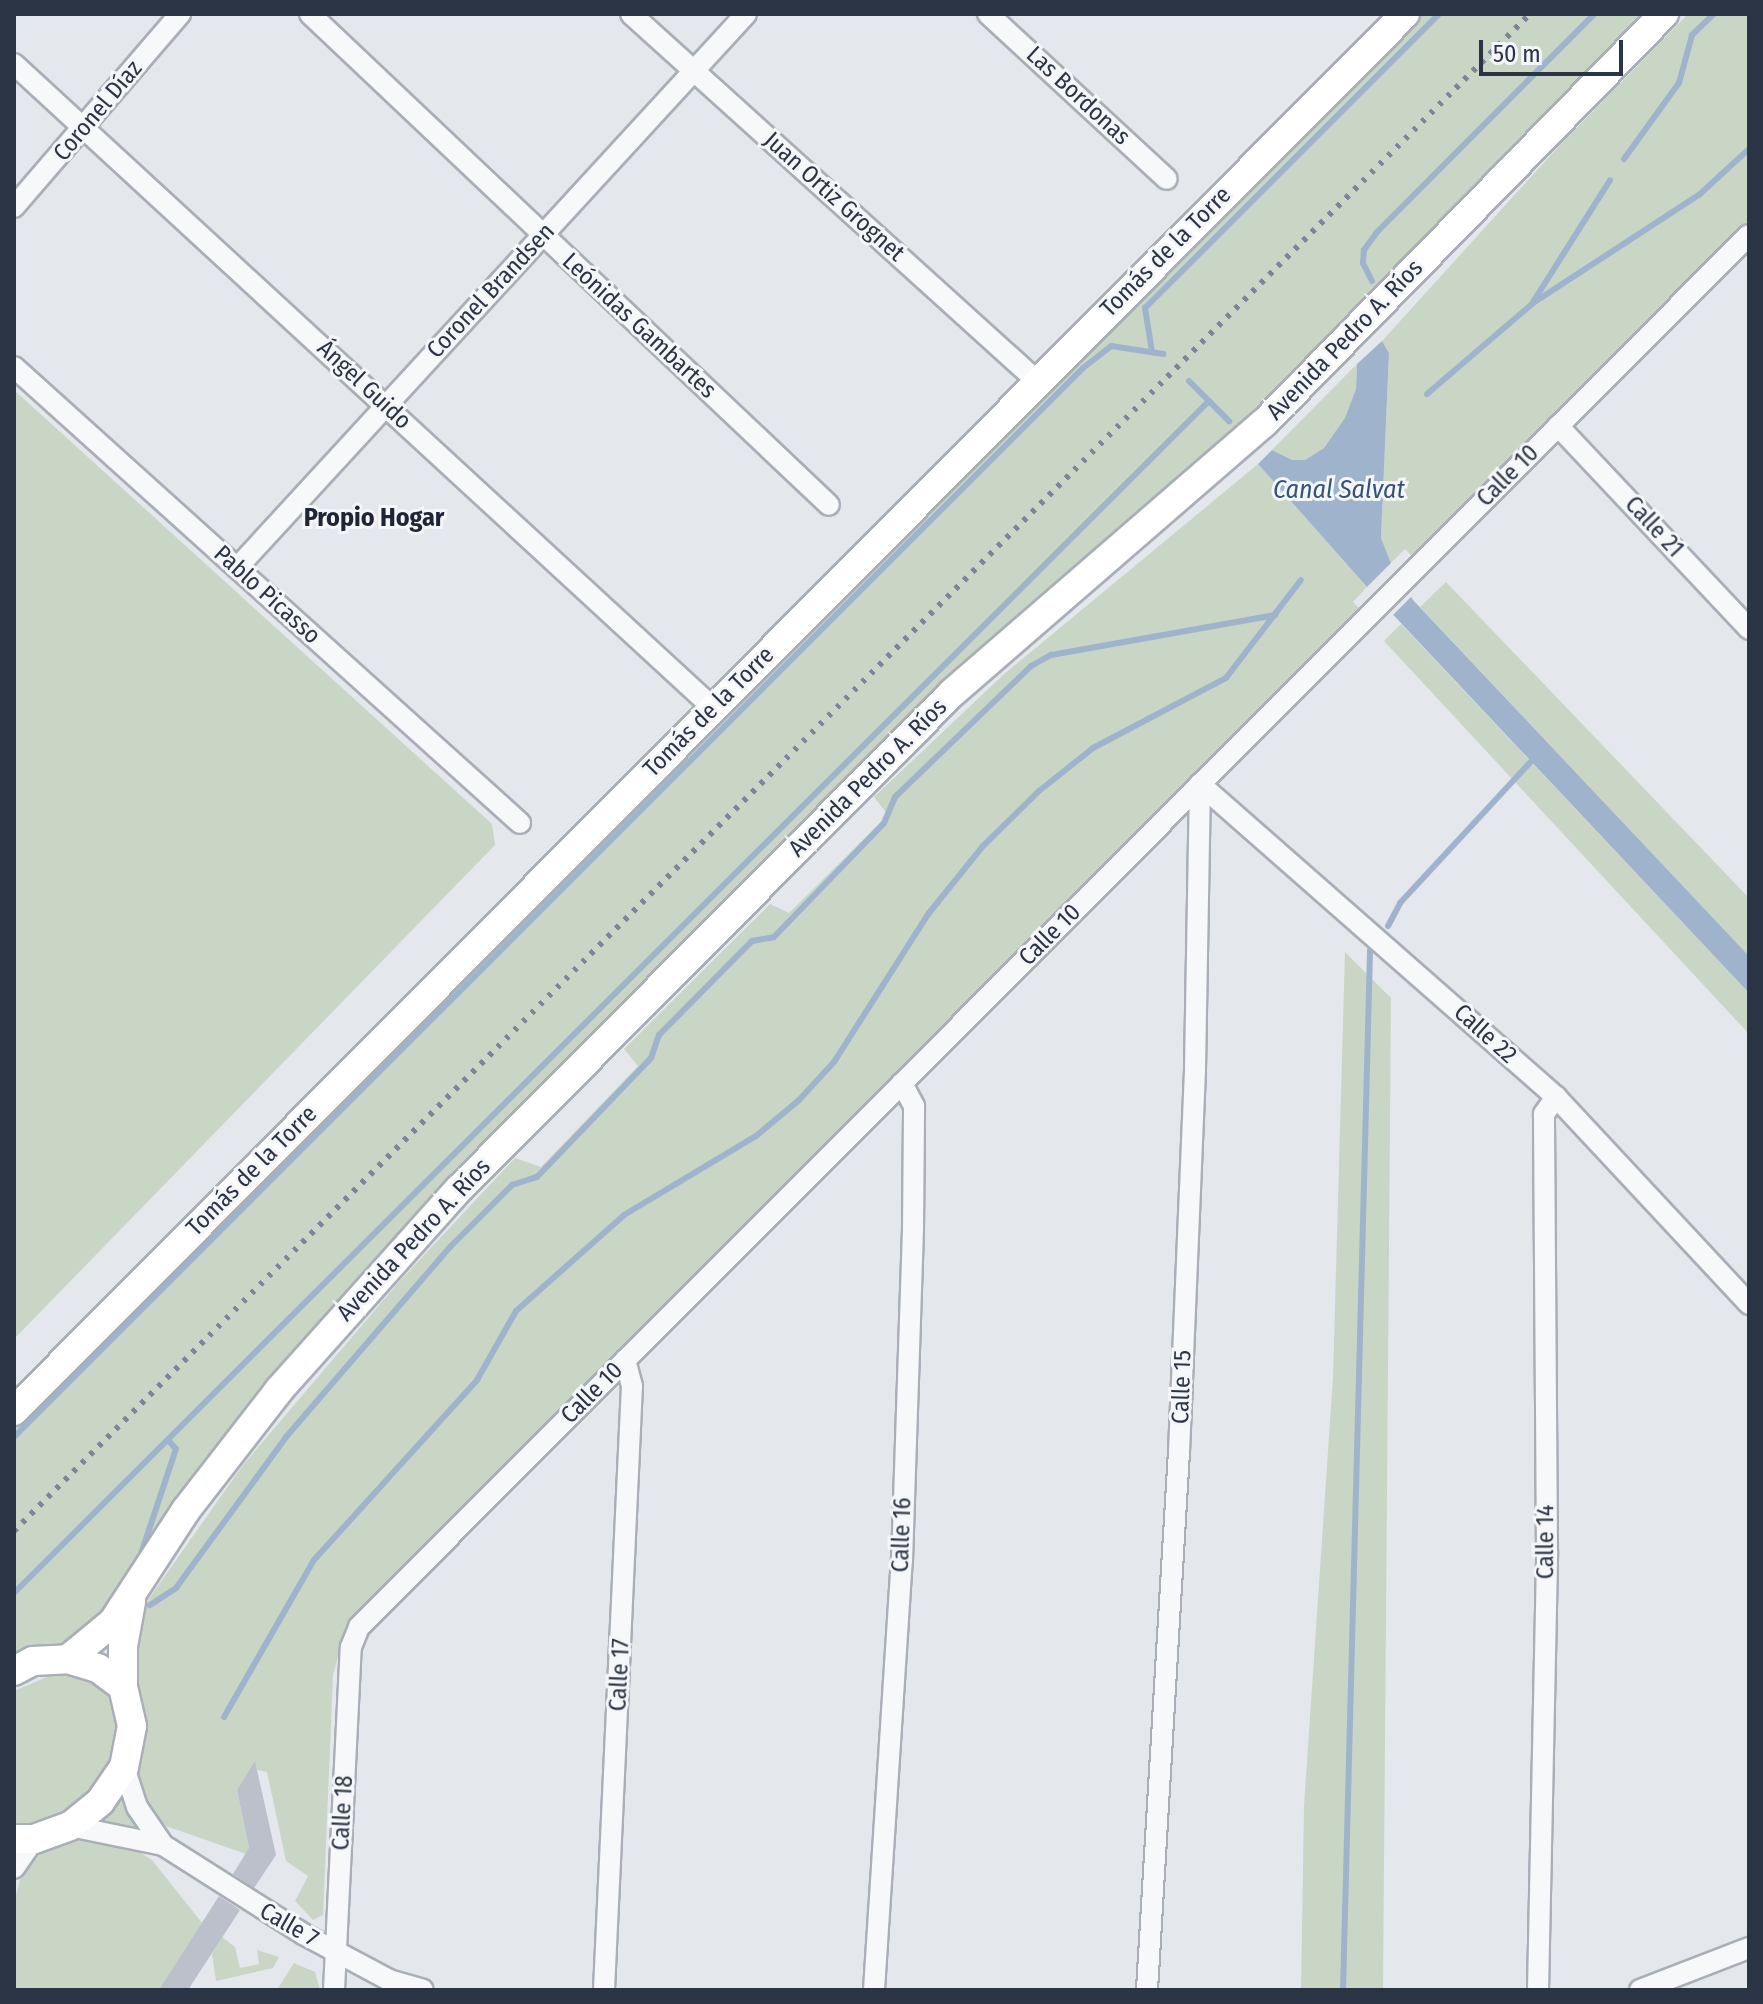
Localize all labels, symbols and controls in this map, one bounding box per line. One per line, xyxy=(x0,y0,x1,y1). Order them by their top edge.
scale bar xyxy=(1483,24,1627,74)
text: 50 m xyxy=(1493,40,1541,68)
street label: Las Bordonas xyxy=(1020,41,1136,151)
street label: Coronel Díaz xyxy=(48,55,148,167)
street label: Juan Ortiz Grognet xyxy=(758,126,910,268)
street label: Tomás de la Torre xyxy=(1095,181,1237,323)
street label: Coronel Brandsen xyxy=(421,218,561,364)
street label: Leónidas Gambartes xyxy=(556,247,722,405)
street label: Avenida Pedro A. Ríos xyxy=(1261,254,1429,426)
street label: Ángel Guido xyxy=(311,334,417,436)
street label: Calle 10 xyxy=(1471,439,1545,513)
water label: Canal Salvat xyxy=(1273,474,1405,506)
street label: Calle 21 xyxy=(1619,491,1689,563)
district label: Propio Hogar xyxy=(304,502,444,534)
street label: Pablo Picasso xyxy=(208,540,326,650)
street label: Tomás de la Torre xyxy=(638,641,780,783)
street label: Avenida Pedro A. Ríos xyxy=(783,693,953,863)
street label: Calle 10 xyxy=(1013,898,1087,972)
street label: Calle 22 xyxy=(1448,998,1522,1070)
street label: Tomás de la Torre xyxy=(181,1100,323,1242)
street label: Avenida Pedro A. Ríos xyxy=(331,1153,497,1327)
street label: Calle 15 xyxy=(1166,1350,1198,1424)
street label: Calle 10 xyxy=(555,1356,629,1430)
street label: Calle 16 xyxy=(886,1497,918,1573)
street label: Calle 14 xyxy=(1532,1505,1560,1579)
street label: Calle 17 xyxy=(604,1638,636,1712)
street label: Calle 18 xyxy=(327,1775,359,1851)
street label: Calle 7 xyxy=(254,1897,324,1953)

